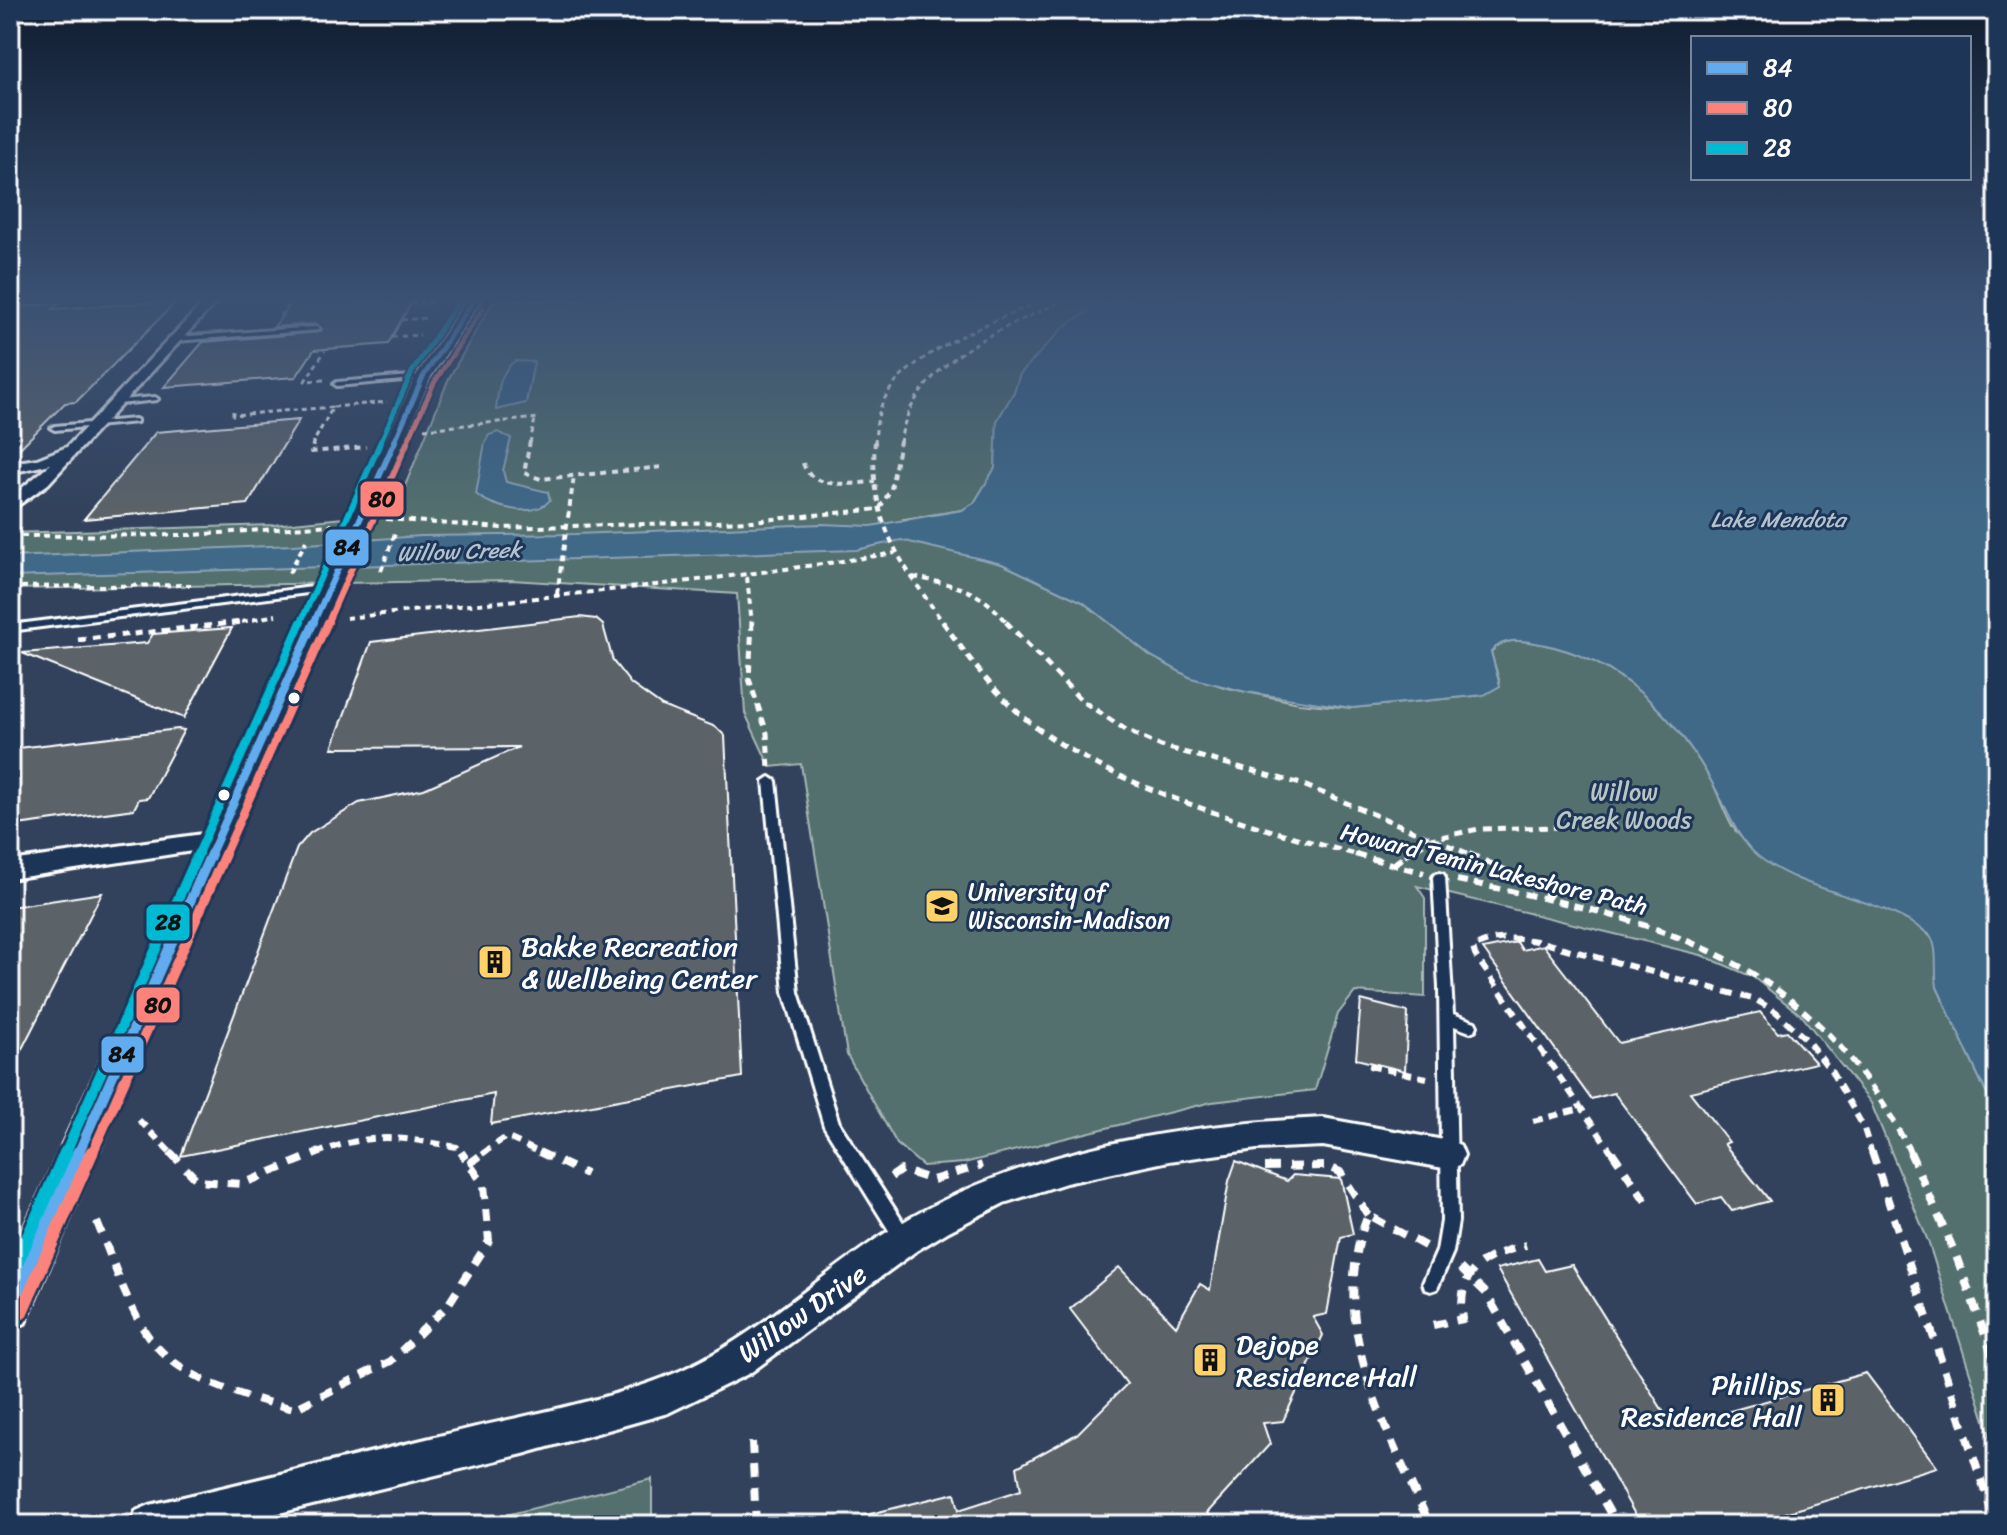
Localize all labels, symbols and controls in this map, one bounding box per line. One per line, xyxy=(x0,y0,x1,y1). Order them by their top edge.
legend xyxy=(1691,36,1971,180)
text: 84 xyxy=(1763,47,1792,89)
text: 80 xyxy=(1763,87,1793,129)
text: 28 xyxy=(1763,127,1791,169)
line badge: 80 xyxy=(359,480,405,518)
text: 80 xyxy=(367,480,396,519)
water label: Lake Mendota xyxy=(1711,500,1848,539)
line badge: 84 xyxy=(324,528,370,567)
text: 84 xyxy=(332,528,361,567)
water label: Willow Creek xyxy=(396,530,525,573)
unlabelled marker xyxy=(286,690,302,706)
park label: Willow Creek Woods xyxy=(1556,771,1692,841)
unlabelled marker xyxy=(216,787,232,803)
street label: Howard Temin Lakeshore Path xyxy=(1336,811,1652,927)
place label: University of Wisconsin-Madison xyxy=(968,871,1170,941)
school or university icon: University of Wisconsin-Madison xyxy=(923,887,961,925)
line badge: 28 xyxy=(145,903,191,942)
text: 28 xyxy=(154,903,182,942)
place label: Bakke Recreation & Wellbeing Center xyxy=(521,922,758,1003)
building icon: Bakke Recreation & Wellbeing Center xyxy=(476,943,514,981)
line badge: 80 xyxy=(135,986,181,1024)
text: 80 xyxy=(143,986,172,1025)
line badge: 84 xyxy=(100,1035,145,1074)
text: 84 xyxy=(107,1035,136,1074)
street label: Willow Drive xyxy=(727,1250,878,1376)
place label: Dejope Residence Hall xyxy=(1236,1320,1418,1401)
building icon: Dejope Residence Hall xyxy=(1191,1341,1229,1379)
place label: Phillips Residence Hall xyxy=(1621,1360,1803,1441)
building icon: Phillips Residence Hall xyxy=(1809,1381,1847,1419)

